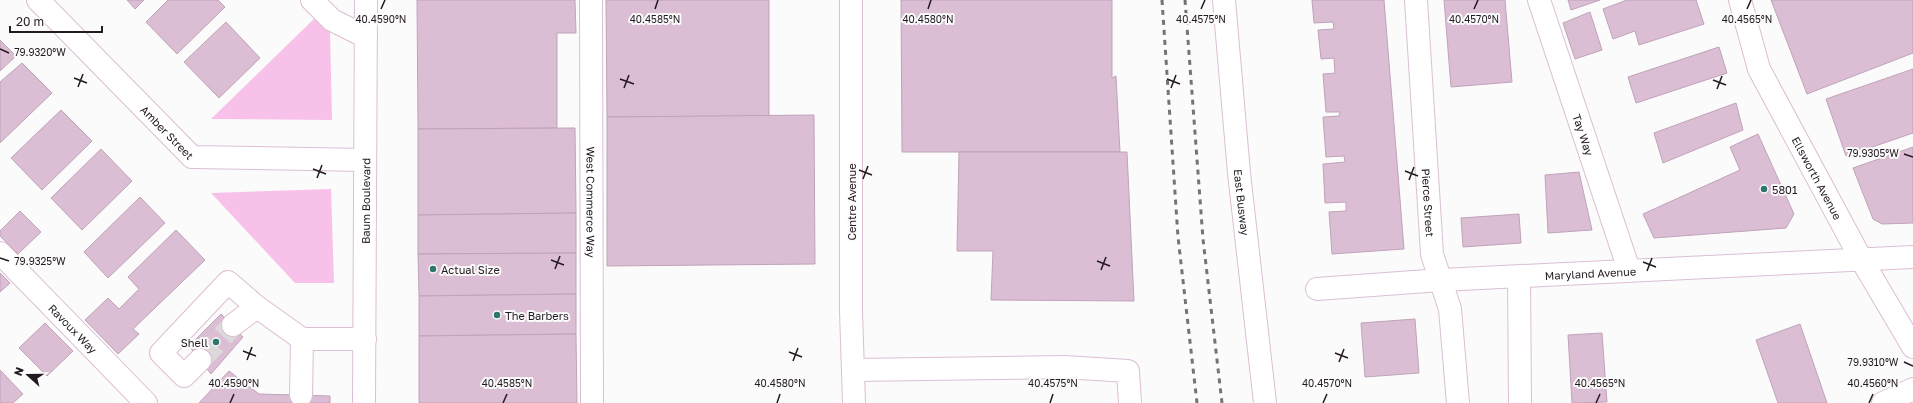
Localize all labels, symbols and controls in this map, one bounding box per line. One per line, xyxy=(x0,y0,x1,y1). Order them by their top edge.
scale bar xyxy=(10,8,102,34)
text: 40.4590°N xyxy=(356,13,406,25)
text: 40.4585°N xyxy=(630,13,680,25)
text: 40.4580°N xyxy=(903,13,954,25)
text: 40.4575°N xyxy=(1176,13,1226,25)
text: 40.4570°N xyxy=(1449,13,1499,25)
text: 40.4565°N xyxy=(1722,13,1772,25)
text: 20 m xyxy=(16,14,44,29)
text: 79.9320°W xyxy=(14,46,66,58)
street label: Amber Street xyxy=(138,103,197,162)
street label: Tay Way xyxy=(1571,112,1597,157)
street label: Ellsworth Avenue xyxy=(1790,134,1845,222)
street label: West Commerce Way xyxy=(585,146,598,258)
text: 79.9305°W xyxy=(1847,147,1899,159)
street label: Baum Boulevard xyxy=(358,158,372,244)
street label: Centre Avenue xyxy=(845,163,858,241)
street label: Pierce Street xyxy=(1420,168,1437,237)
street label: East Busway xyxy=(1232,169,1252,236)
place label: 5801 xyxy=(1772,183,1797,196)
marker: 5801 xyxy=(1759,184,1769,194)
text: 79.9325°W xyxy=(14,255,66,267)
place label: Actual Size xyxy=(441,263,500,276)
marker: Actual Size xyxy=(428,264,438,274)
street label: Maryland Avenue xyxy=(1545,264,1636,281)
street label: Ravoux Way xyxy=(46,301,100,356)
place label: The Barbers xyxy=(505,309,569,322)
marker: The Barbers xyxy=(492,310,502,320)
place label: Shell xyxy=(181,336,208,349)
marker: Shell xyxy=(211,337,221,347)
north arrow xyxy=(8,355,48,395)
text: 79.9310°W xyxy=(1848,356,1899,368)
text: N xyxy=(11,365,26,377)
text: 40.4590°N xyxy=(209,377,259,389)
text: 40.4585°N xyxy=(482,377,532,389)
text: 40.4580°N xyxy=(755,377,806,389)
text: 40.4575°N xyxy=(1028,377,1078,389)
text: 40.4570°N xyxy=(1302,377,1352,389)
text: 40.4565°N xyxy=(1575,377,1625,389)
text: 40.4560°N xyxy=(1848,377,1898,389)

